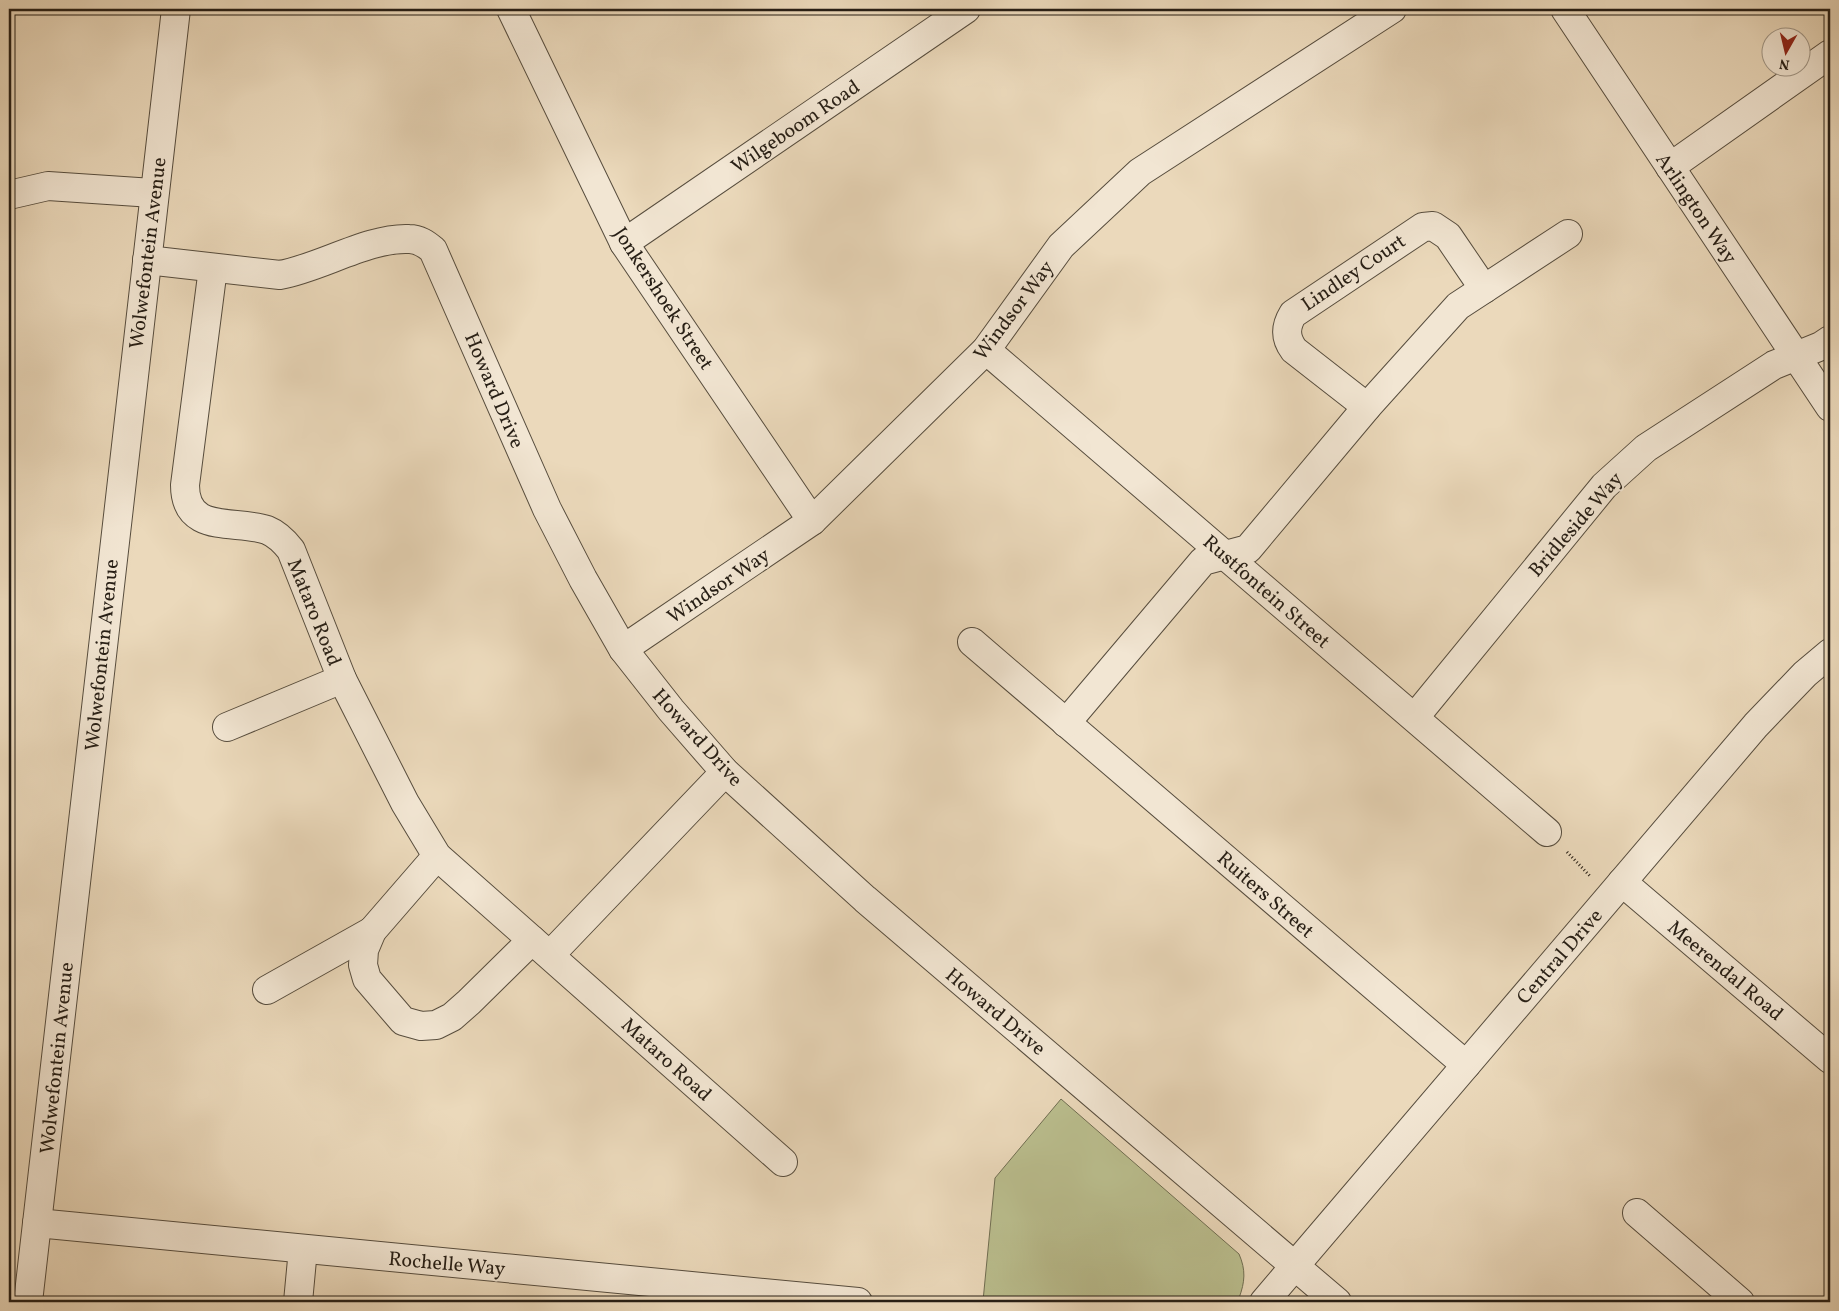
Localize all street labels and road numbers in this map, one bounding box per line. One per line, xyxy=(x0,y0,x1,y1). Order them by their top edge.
street label: Wilgeboom Road xyxy=(726,74,866,181)
street label: Arlington Way xyxy=(1648,148,1743,270)
street label: Wolwefontein Avenue xyxy=(123,156,175,351)
street label: Jonkershoek Street xyxy=(605,222,719,376)
street label: Lindley Court xyxy=(1296,228,1412,319)
street label: Windsor Way xyxy=(968,255,1062,367)
street label: Howard Drive xyxy=(456,328,530,453)
street label: Bridleside Way xyxy=(1523,466,1630,584)
street label: Rustfontein Street xyxy=(1196,529,1335,656)
street label: Windsor Way xyxy=(662,542,776,631)
street label: Mataro Road xyxy=(279,555,347,671)
street label: Wolwefontein Avenue xyxy=(79,558,127,753)
street label: Howard Drive xyxy=(645,683,748,794)
street label: Ruiters Street xyxy=(1210,845,1319,946)
street label: Central Drive xyxy=(1511,903,1610,1011)
street label: Meerendal Road xyxy=(1661,915,1789,1028)
street label: Wolwefontein Avenue xyxy=(34,961,82,1156)
street label: Howard Drive xyxy=(938,962,1051,1063)
street label: Mataro Road xyxy=(614,1012,717,1109)
street label: Rochelle Way xyxy=(387,1246,507,1284)

